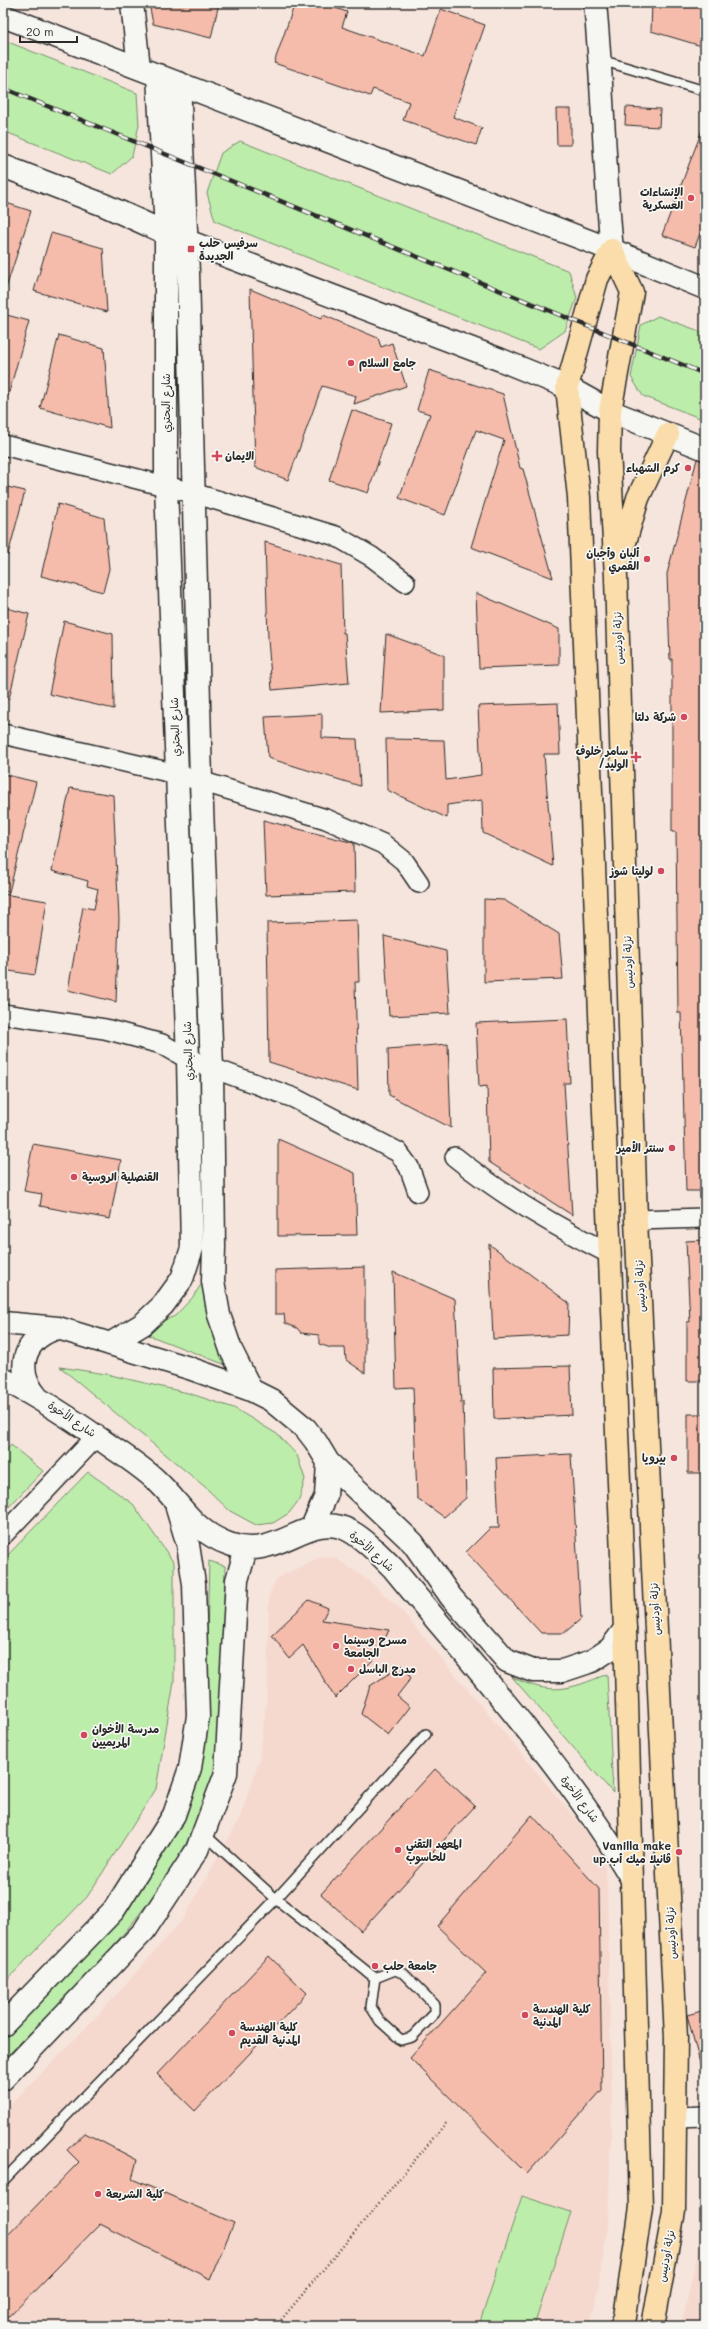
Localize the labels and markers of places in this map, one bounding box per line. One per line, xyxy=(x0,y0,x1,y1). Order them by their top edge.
place label: الإنشاءات العسكرية xyxy=(640,184,683,212)
marker: الإنشاءات العسكرية xyxy=(686,193,696,203)
place label: سرفيس حلب الجديدة xyxy=(199,235,258,263)
marker: سرفيس حلب الجديدة xyxy=(186,244,196,254)
place label: جامع السلام xyxy=(359,355,416,372)
marker: جامع السلام xyxy=(346,358,356,368)
place label: الايمان xyxy=(225,448,254,463)
marker: الايمان xyxy=(212,451,222,461)
place label: كرم الشهباء xyxy=(626,460,680,477)
marker: كرم الشهباء xyxy=(683,463,693,473)
place label: ألبان وأجبان القمري xyxy=(586,545,639,575)
marker: ألبان وأجبان القمري xyxy=(642,554,652,564)
place label: شركة دلتا xyxy=(635,709,676,724)
marker: شركة دلتا xyxy=(679,712,689,722)
place label: سامر خلوف /الوليد xyxy=(576,743,628,772)
marker: سامر خلوف /الوليد xyxy=(631,752,641,762)
place label: لوليتا شوز xyxy=(609,863,653,879)
marker: لوليتا شوز xyxy=(656,866,666,876)
place label: سنتر الأمير xyxy=(616,1140,664,1155)
marker: سنتر الأمير xyxy=(667,1143,677,1153)
place label: القنصلية الروسية xyxy=(82,1169,159,1184)
marker: القنصلية الروسية xyxy=(69,1172,79,1182)
place label: بيرويا xyxy=(642,1450,666,1465)
marker: بيرويا xyxy=(669,1453,679,1463)
place label: مسرح وسينما الجامعة xyxy=(344,1632,407,1660)
marker: مسرح وسينما الجامعة xyxy=(331,1641,341,1651)
place label: مدرج الباسل xyxy=(359,1661,416,1676)
marker: مدرج الباسل xyxy=(346,1664,356,1674)
place label: مدرسة الأخوان المريميين xyxy=(92,1721,159,1749)
marker: مدرسة الأخوان المريميين xyxy=(79,1730,89,1740)
place label: المعهد التقني للحاسوب xyxy=(406,1836,462,1865)
place label: Vanilla make up.ڤانيلا ميك أب xyxy=(593,1838,671,1866)
marker: المعهد التقني للحاسوب xyxy=(393,1845,403,1855)
marker: Vanilla make up.ڤانيلا ميك أب xyxy=(674,1847,684,1857)
place label: جامعة حلب xyxy=(383,1958,437,1973)
marker: جامعة حلب xyxy=(370,1961,380,1971)
place label: كلية الهندسة المدنية xyxy=(533,2001,591,2029)
marker: كلية الهندسة المدنية xyxy=(520,2010,530,2020)
place label: كلية الهندسة المدنية القديم xyxy=(240,2019,300,2049)
marker: كلية الهندسة المدنية القديم xyxy=(227,2028,237,2038)
place label: كلية الشريعة xyxy=(106,2186,164,2201)
marker: كلية الشريعة xyxy=(93,2189,103,2199)

